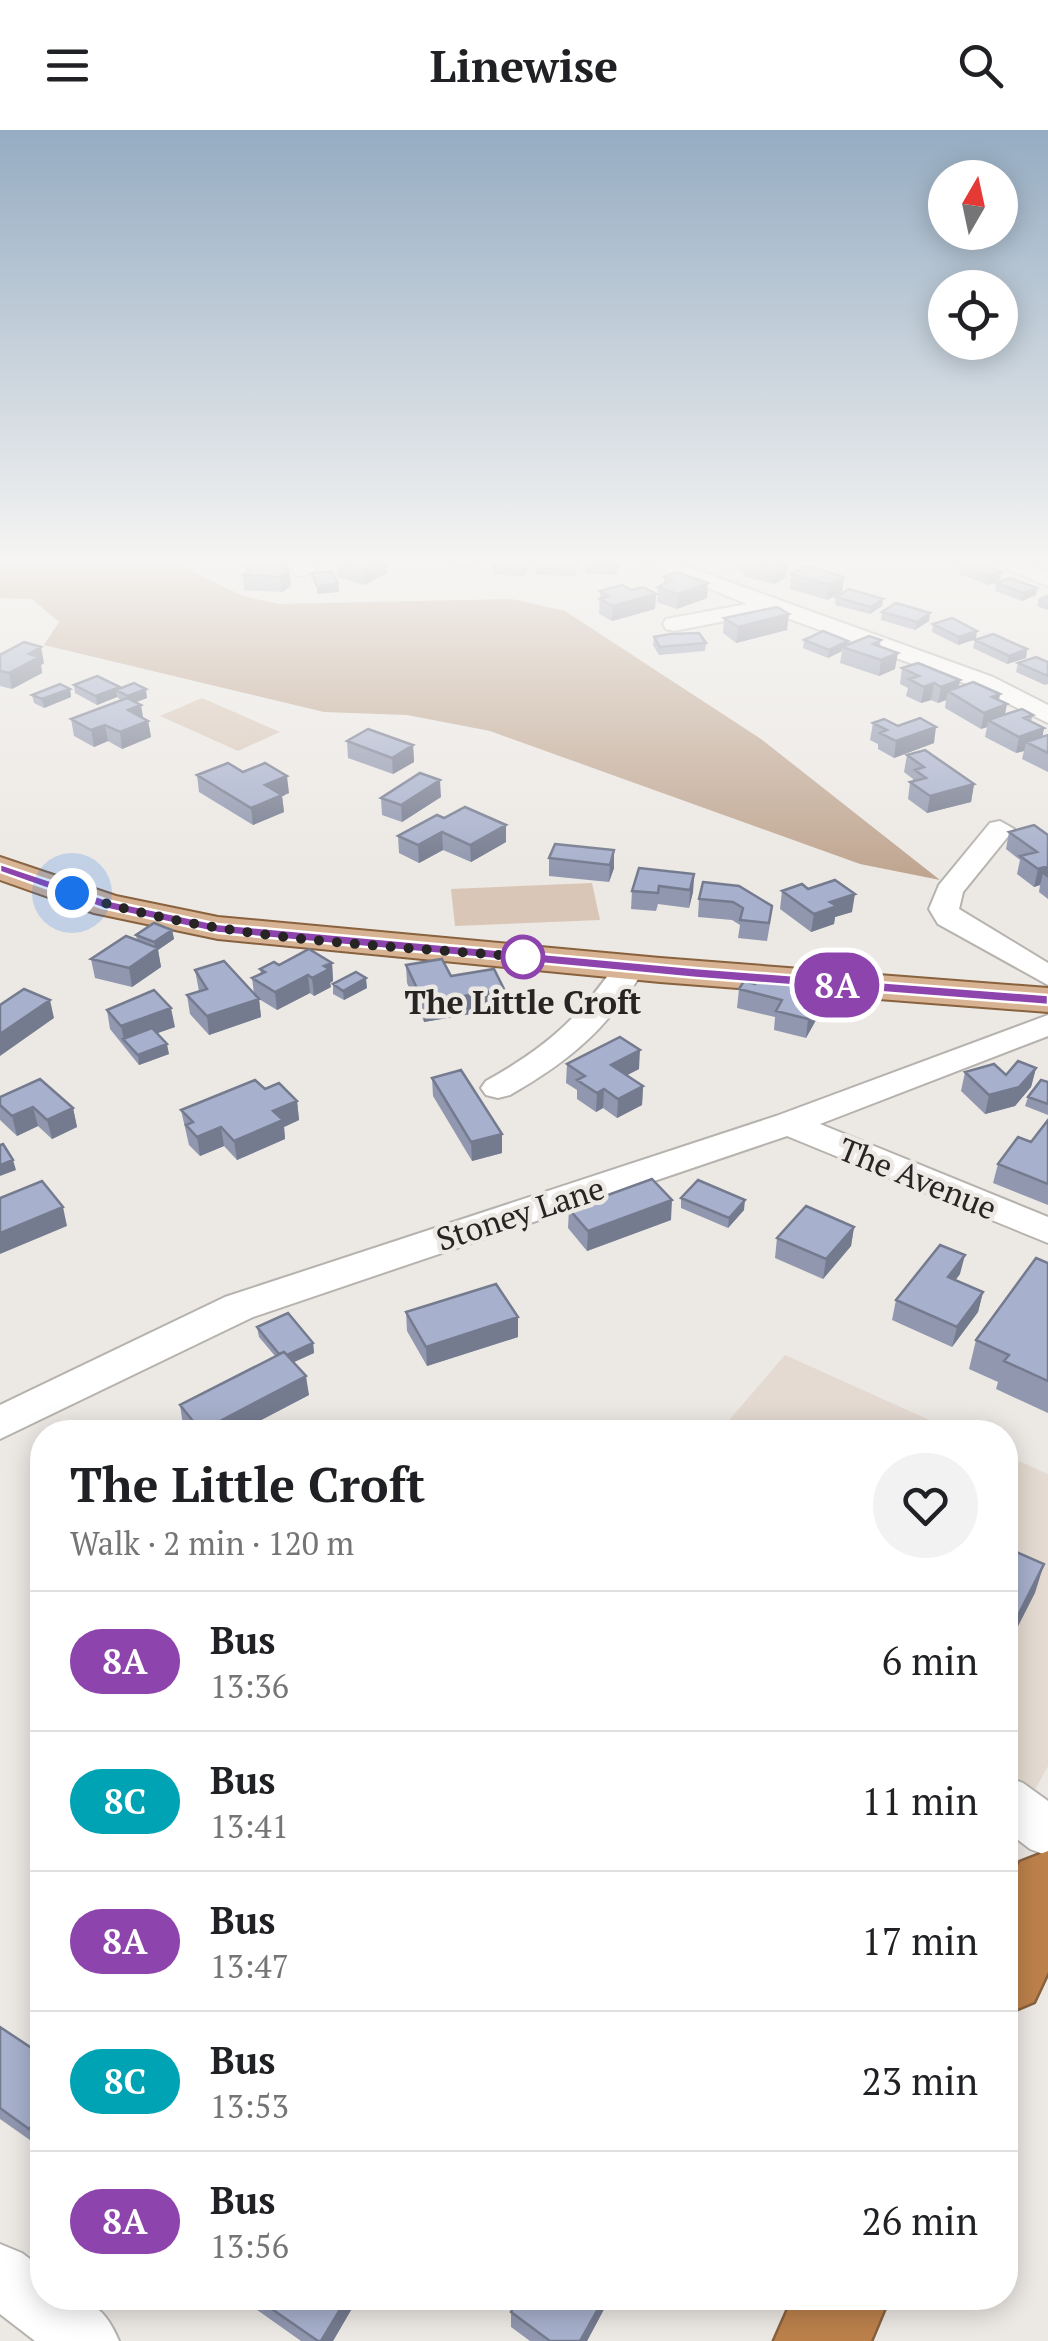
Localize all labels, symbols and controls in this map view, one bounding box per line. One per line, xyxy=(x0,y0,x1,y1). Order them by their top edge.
text: Linewise xyxy=(430,35,618,95)
icon: menu xyxy=(40,38,95,93)
icon: search xyxy=(953,38,1008,93)
north arrow xyxy=(928,160,1018,250)
map controls xyxy=(928,160,1018,360)
button: locate xyxy=(928,270,1018,360)
your location xyxy=(47,868,97,918)
marker: The Little Croft xyxy=(502,936,544,978)
line badge: 8A xyxy=(792,952,882,1018)
text: 8A xyxy=(814,962,860,1008)
place label: The Little Croft xyxy=(405,981,642,1023)
street label: The Avenue xyxy=(833,1127,1003,1229)
street label: Stoney Lane xyxy=(431,1166,609,1260)
text: The Little Croft xyxy=(70,1452,425,1516)
button: heart xyxy=(873,1453,978,1558)
text: Walk · 2 min · 120 m xyxy=(70,1522,354,1564)
text: Bus xyxy=(210,1615,275,1665)
text: 6 min xyxy=(882,1636,978,1686)
text: 8A xyxy=(102,1638,148,1684)
text: 13:36 xyxy=(210,1665,289,1707)
text: Bus xyxy=(210,1755,275,1805)
text: 11 min xyxy=(861,1776,978,1826)
text: 8C xyxy=(104,1778,146,1824)
text: 13:41 xyxy=(210,1805,289,1847)
text: Bus xyxy=(210,1895,275,1945)
text: 17 min xyxy=(861,1916,978,1966)
text: 8A xyxy=(102,1918,148,1964)
text: 13:47 xyxy=(210,1945,289,1987)
text: Bus xyxy=(210,2035,275,2085)
text: 23 min xyxy=(861,2056,978,2106)
text: 8C xyxy=(104,2058,146,2104)
text: 13:53 xyxy=(210,2085,289,2127)
text: Bus xyxy=(210,2175,275,2225)
text: 26 min xyxy=(861,2196,978,2246)
text: 8A xyxy=(102,2198,148,2244)
text: 13:56 xyxy=(210,2225,289,2267)

